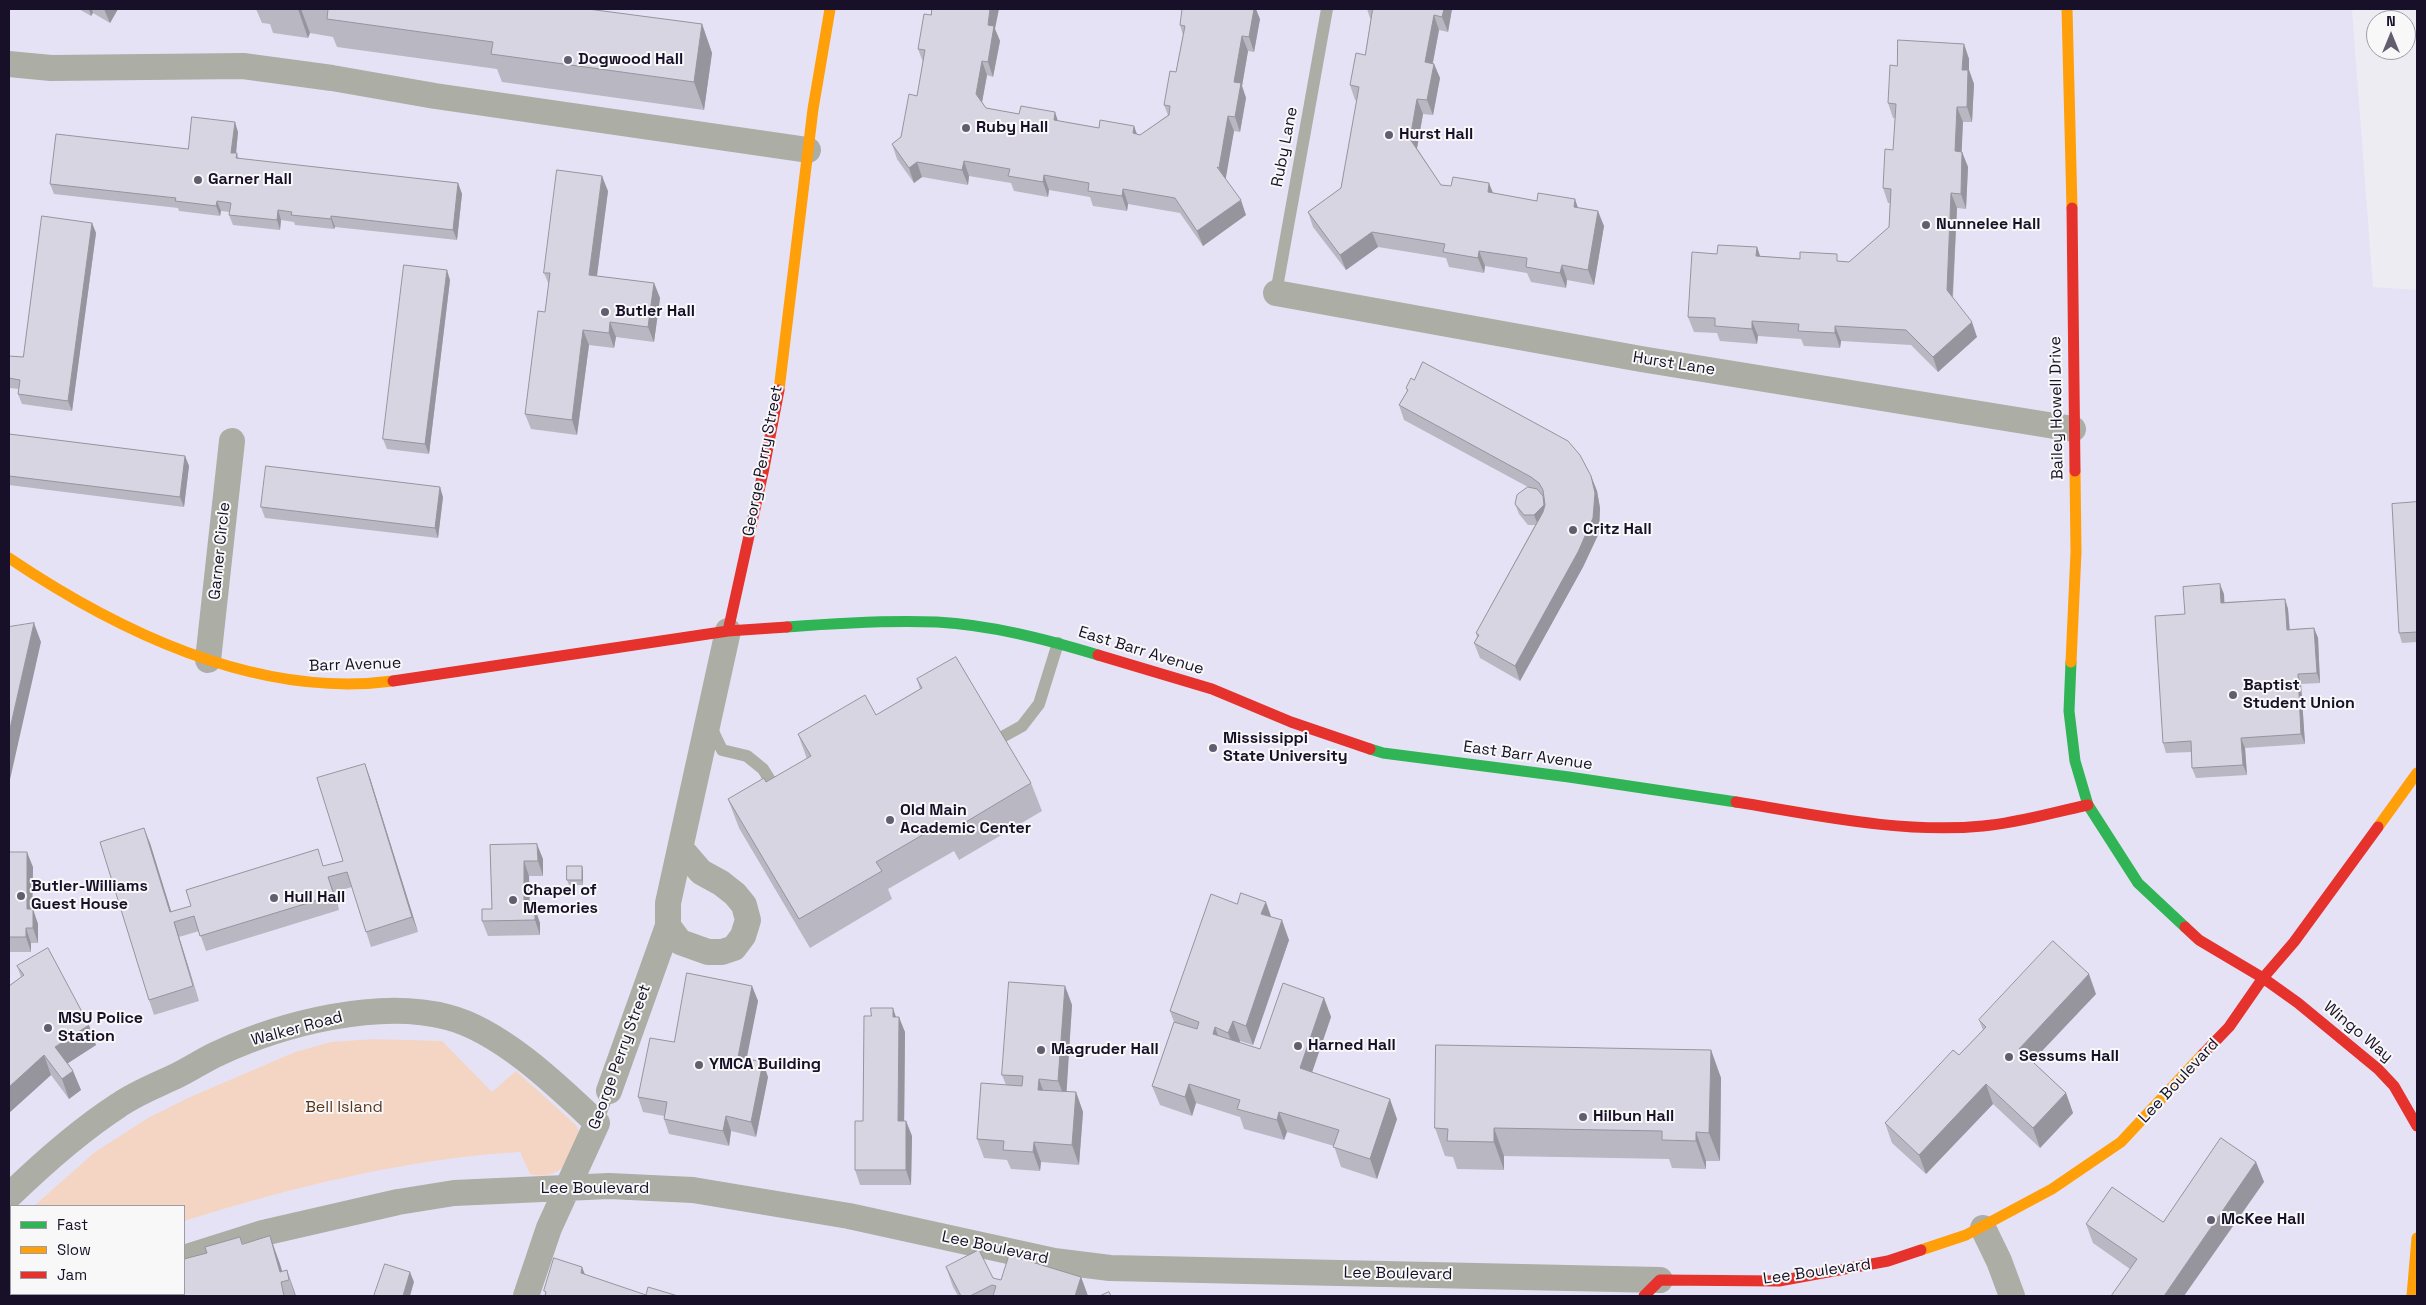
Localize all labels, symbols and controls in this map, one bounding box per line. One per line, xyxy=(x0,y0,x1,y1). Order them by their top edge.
north arrow xyxy=(2366,10,2416,60)
text: N xyxy=(2386,12,2396,30)
place label: Dogwood Hall xyxy=(578,50,683,70)
marker: Dogwood Hall xyxy=(562,54,574,66)
street label: Ruby Lane xyxy=(1268,105,1302,189)
place label: Ruby Hall xyxy=(976,118,1048,138)
marker: Ruby Hall xyxy=(960,122,972,134)
place label: Hurst Hall xyxy=(1399,125,1473,145)
marker: Hurst Hall xyxy=(1383,129,1395,141)
place label: Garner Hall xyxy=(208,170,292,190)
marker: Garner Hall xyxy=(192,174,204,186)
place label: Nunnelee Hall xyxy=(1936,215,2041,235)
marker: Nunnelee Hall xyxy=(1920,219,1932,231)
place label: Butler Hall xyxy=(615,302,695,322)
marker: Butler Hall xyxy=(599,306,611,318)
street label: Bailey Howell Drive xyxy=(2046,336,2068,480)
street label: Hurst Lane xyxy=(1631,348,1717,380)
street label: George Perry Street xyxy=(739,384,787,538)
street label: Garner Circle xyxy=(205,501,235,601)
place label: Critz Hall xyxy=(1583,520,1652,540)
marker: Critz Hall xyxy=(1567,524,1579,536)
street label: East Barr Avenue xyxy=(1076,623,1206,679)
street label: Barr Avenue xyxy=(308,654,402,676)
place label: Baptist Student Union xyxy=(2243,676,2355,714)
marker: Baptist Student Union xyxy=(2227,689,2239,701)
place label: Mississippi State University xyxy=(1223,729,1348,767)
street label: East Barr Avenue xyxy=(1462,737,1594,775)
marker: Mississippi State University xyxy=(1207,742,1219,754)
place label: Old Main Academic Center xyxy=(900,801,1031,839)
marker: Old Main Academic Center xyxy=(884,814,896,826)
place label: Butler-Williams Guest House xyxy=(31,877,148,915)
place label: Chapel of Memories xyxy=(523,881,598,919)
place label: Hull Hall xyxy=(284,888,345,908)
marker: Butler-Williams Guest House xyxy=(15,890,27,902)
marker: Hull Hall xyxy=(268,892,280,904)
marker: Chapel of Memories xyxy=(507,894,519,906)
street label: George Perry Street xyxy=(585,982,655,1132)
street label: Wingo Way xyxy=(2319,997,2397,1067)
street label: Walker Road xyxy=(249,1008,345,1050)
place label: MSU Police Station xyxy=(58,1009,143,1047)
marker: MSU Police Station xyxy=(42,1022,54,1034)
street label: Lee Boulevard xyxy=(2135,1035,2223,1127)
place label: Harned Hall xyxy=(1308,1036,1396,1056)
place label: Magruder Hall xyxy=(1051,1040,1159,1060)
marker: Harned Hall xyxy=(1292,1040,1304,1052)
marker: Magruder Hall xyxy=(1035,1044,1047,1056)
place label: Sessums Hall xyxy=(2019,1047,2119,1067)
marker: Sessums Hall xyxy=(2003,1051,2015,1063)
place label: YMCA Building xyxy=(709,1055,821,1075)
marker: YMCA Building xyxy=(693,1059,705,1071)
park label: Bell Island xyxy=(305,1098,383,1118)
place label: Hilbun Hall xyxy=(1593,1107,1674,1127)
marker: Hilbun Hall xyxy=(1577,1111,1589,1123)
street label: Lee Boulevard xyxy=(541,1179,649,1199)
legend xyxy=(10,1205,185,1295)
place label: McKee Hall xyxy=(2221,1210,2305,1230)
marker: McKee Hall xyxy=(2205,1214,2217,1226)
text: Fast xyxy=(57,1215,88,1234)
street label: Lee Boulevard xyxy=(940,1227,1050,1269)
text: Slow xyxy=(57,1240,91,1259)
street label: Lee Boulevard xyxy=(1762,1255,1872,1289)
street label: Lee Boulevard xyxy=(1344,1263,1452,1285)
text: Jam xyxy=(57,1265,87,1284)

